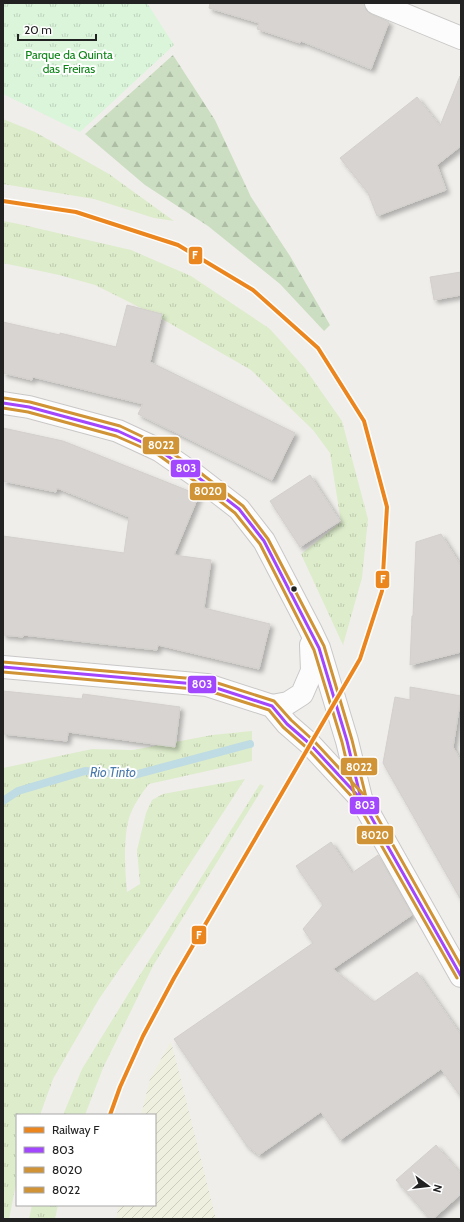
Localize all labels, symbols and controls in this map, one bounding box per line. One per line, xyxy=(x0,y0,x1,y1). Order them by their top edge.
scale bar xyxy=(18,16,96,42)
text: 20 m xyxy=(24,22,52,37)
park label: Parque da Quinta das Freiras xyxy=(25,47,113,76)
line badge: F xyxy=(188,246,203,265)
text: F xyxy=(192,248,198,262)
line badge: 8022 xyxy=(142,436,180,455)
text: 8022 xyxy=(148,438,174,452)
line badge: 803 xyxy=(170,459,201,478)
text: 803 xyxy=(176,461,196,475)
line badge: 8020 xyxy=(189,482,227,501)
text: 8020 xyxy=(194,484,222,498)
line badge: F xyxy=(375,570,390,589)
text: F xyxy=(380,572,386,586)
unlabelled marker xyxy=(289,584,299,594)
line badge: 803 xyxy=(187,675,217,694)
text: 803 xyxy=(192,677,212,691)
line badge: 8022 xyxy=(340,757,378,776)
text: 8022 xyxy=(346,760,372,774)
water label: Rio Tinto xyxy=(90,764,136,780)
line badge: 803 xyxy=(349,796,380,815)
text: 803 xyxy=(355,798,375,812)
line badge: 8020 xyxy=(356,825,394,845)
text: 8020 xyxy=(361,828,389,842)
line badge: F xyxy=(191,925,207,945)
text: F xyxy=(196,928,202,942)
legend xyxy=(16,1114,156,1206)
text: Railway F xyxy=(52,1122,100,1137)
text: 803 xyxy=(52,1142,74,1157)
text: 8020 xyxy=(52,1162,82,1177)
north arrow xyxy=(408,1166,448,1206)
text: 8022 xyxy=(52,1182,80,1197)
text: N xyxy=(430,1183,445,1194)

